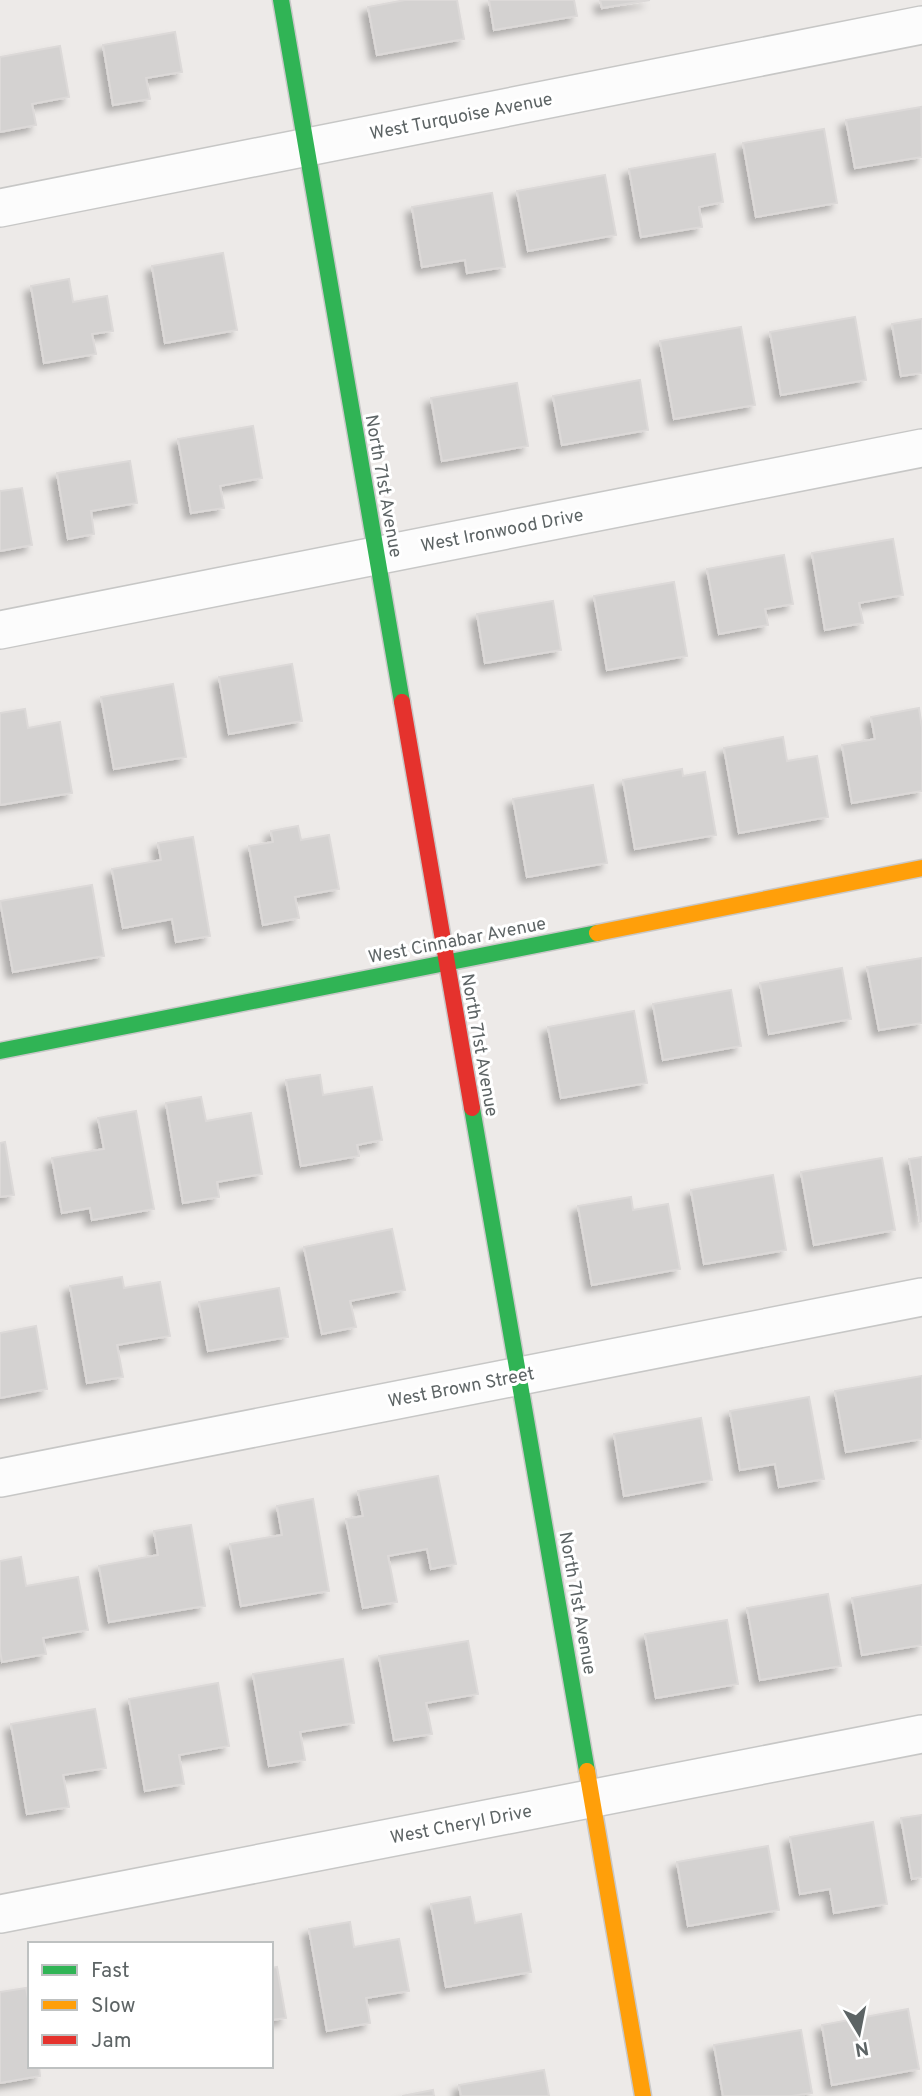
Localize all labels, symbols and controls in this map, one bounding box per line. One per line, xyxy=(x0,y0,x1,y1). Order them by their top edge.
street label: West Turquoise Avenue xyxy=(368,88,555,146)
street label: North 71st Avenue xyxy=(359,413,406,560)
street label: West Ironwood Drive xyxy=(419,504,586,559)
street label: West Cinnabar Avenue xyxy=(366,913,548,970)
street label: North 71st Avenue xyxy=(455,972,502,1119)
street label: West Brown Street xyxy=(386,1363,536,1414)
street label: North 71st Avenue xyxy=(553,1530,600,1677)
street label: West Cheryl Drive xyxy=(389,1800,534,1850)
legend xyxy=(28,1942,273,2068)
text: Fast xyxy=(91,1958,130,1985)
text: Slow xyxy=(91,1993,136,2020)
north arrow xyxy=(824,1998,894,2068)
text: Jam xyxy=(91,2028,132,2055)
text: N xyxy=(853,2035,870,2061)

